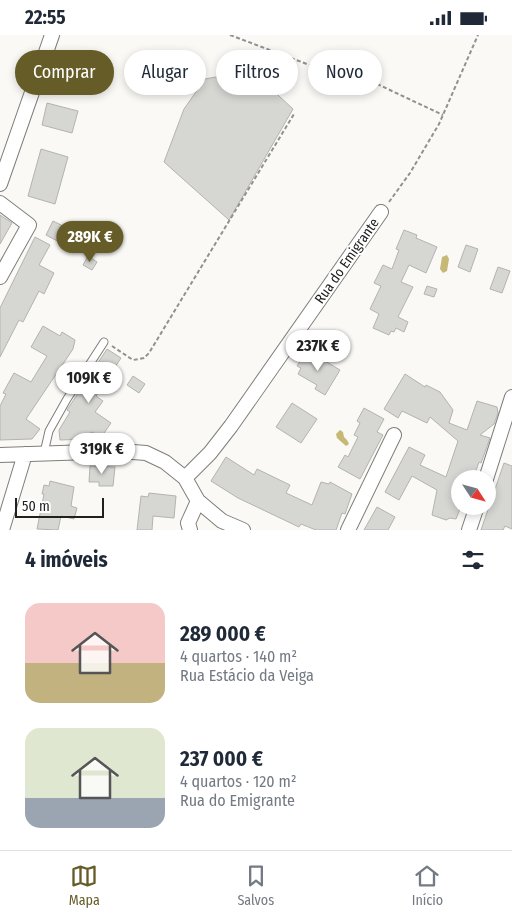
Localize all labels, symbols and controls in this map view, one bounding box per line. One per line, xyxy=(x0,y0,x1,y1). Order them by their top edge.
text: 22:55 xyxy=(25,6,66,29)
chip: Comprar xyxy=(15,50,114,95)
chip: Alugar xyxy=(124,50,206,95)
chip: Filtros xyxy=(216,50,298,95)
chip: Novo xyxy=(308,50,382,95)
street label: Rua do Emigrante xyxy=(311,215,383,307)
pin: 289K € xyxy=(49,221,131,263)
text: 289K € xyxy=(67,227,113,246)
pin: 237K € xyxy=(277,329,359,372)
text: 237K € xyxy=(297,336,339,355)
pin: 109K € xyxy=(48,361,130,404)
text: 109K € xyxy=(67,368,111,387)
pin: 319K € xyxy=(61,433,143,475)
text: 319K € xyxy=(80,439,124,458)
north arrow xyxy=(451,470,496,515)
map controls xyxy=(451,470,496,515)
scale bar xyxy=(15,495,104,518)
text: 50 m xyxy=(22,498,50,515)
icon: filters xyxy=(459,546,487,574)
text: 4 imóveis xyxy=(25,547,108,573)
text: 289 000 € xyxy=(180,621,266,647)
icon: home xyxy=(65,623,125,683)
text: 4 quartos · 140 m² xyxy=(180,647,297,666)
text: Rua Estácio da Veiga xyxy=(180,666,314,685)
text: 237 000 € xyxy=(180,746,263,772)
icon: home xyxy=(65,748,125,808)
text: 4 quartos · 120 m² xyxy=(180,772,296,791)
text: Rua do Emigrante xyxy=(180,791,295,810)
tab: Mapa xyxy=(69,862,100,909)
tab: Salvos xyxy=(237,862,274,909)
tab: Início xyxy=(412,862,443,909)

